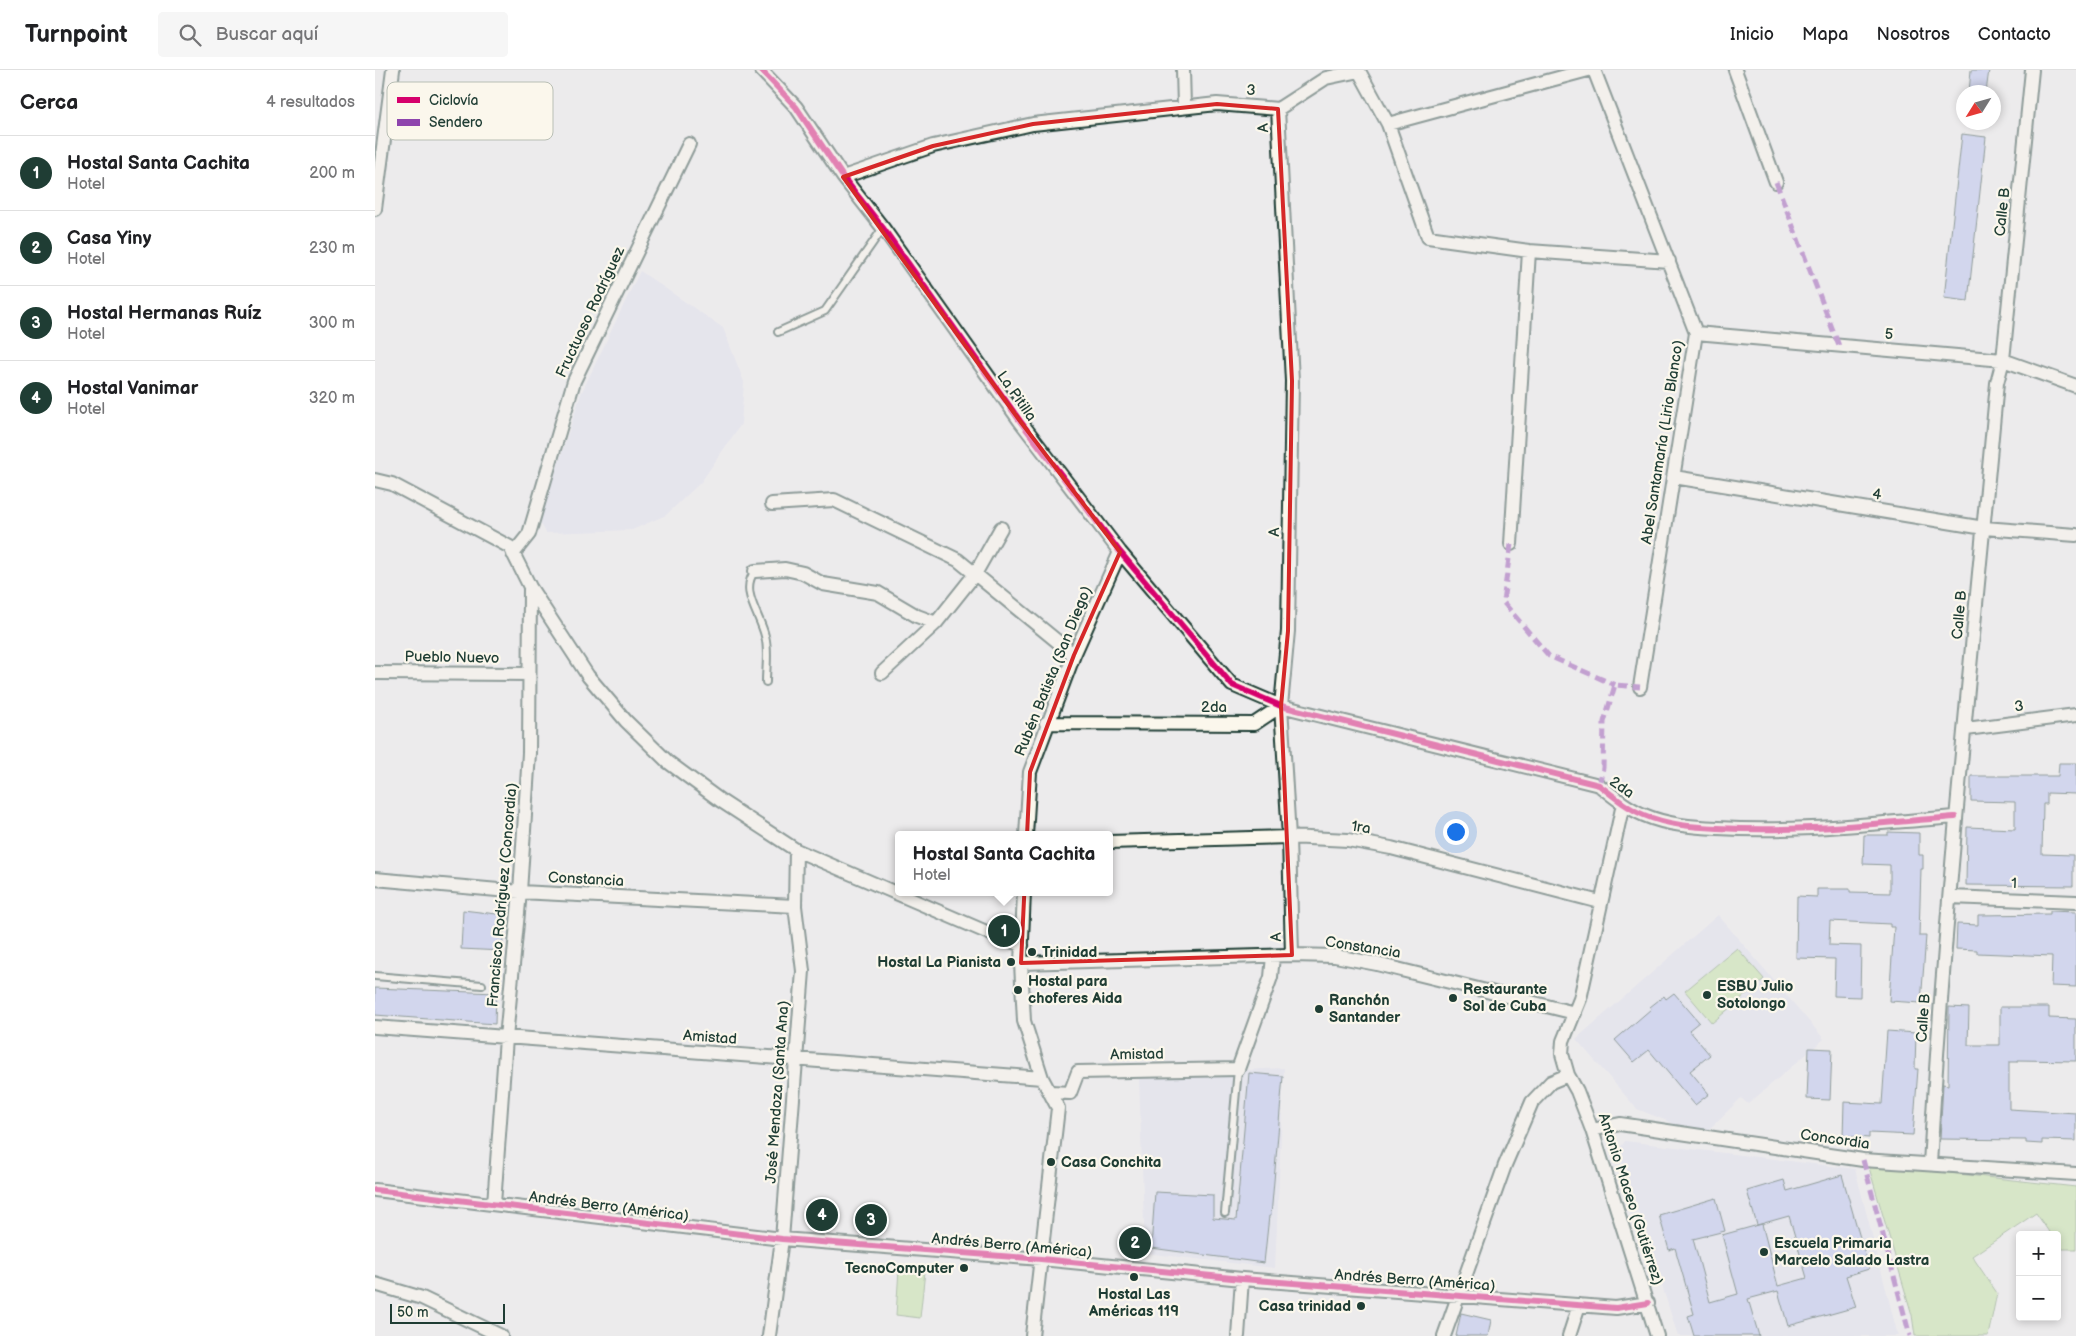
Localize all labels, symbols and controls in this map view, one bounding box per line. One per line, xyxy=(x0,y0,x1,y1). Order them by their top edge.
search box xyxy=(158,12,508,57)
text: Turnpoint xyxy=(25,20,128,49)
icon: search xyxy=(176,21,204,49)
text: Buscar aquí xyxy=(216,23,318,46)
text: Inicio xyxy=(1730,24,1774,45)
text: Mapa xyxy=(1802,24,1848,45)
text: Nosotros xyxy=(1876,24,1950,45)
text: Contacto xyxy=(1978,24,2051,45)
street label: 3 xyxy=(1246,81,1256,100)
legend xyxy=(387,82,553,140)
north arrow xyxy=(1956,85,2001,130)
text: Cerca xyxy=(20,90,78,115)
text: Ciclovía xyxy=(429,92,479,109)
text: 4 resultados xyxy=(266,93,355,112)
text: Sendero xyxy=(429,114,483,131)
street label: A xyxy=(1254,122,1273,133)
text: Hostal Santa Cachita xyxy=(67,152,250,175)
text: 1 xyxy=(33,164,39,183)
text: 200 m xyxy=(309,164,355,183)
text: Hotel xyxy=(67,175,105,194)
street label: Calle B xyxy=(1990,187,2015,237)
text: Casa Yiny xyxy=(67,227,151,250)
text: 2 xyxy=(31,239,41,258)
text: 230 m xyxy=(309,239,355,258)
street label: Fructuoso Rodríguez xyxy=(552,243,629,381)
text: Hotel xyxy=(67,250,105,269)
text: Hostal Hermanas Ruíz xyxy=(67,302,261,325)
text: 3 xyxy=(31,314,41,333)
text: 300 m xyxy=(309,314,355,333)
text: Hotel xyxy=(67,325,105,344)
street label: 5 xyxy=(1884,325,1894,344)
street label: Abel Santamaría (Lirio Blanco) xyxy=(1637,339,1688,545)
street label: La Pitilla xyxy=(993,368,1041,425)
text: Hostal Vanimar xyxy=(67,377,198,400)
text: 4 xyxy=(31,389,41,408)
text: 320 m xyxy=(309,389,355,408)
text: Hotel xyxy=(67,400,105,419)
street label: 4 xyxy=(1871,484,1883,505)
street label: A xyxy=(1265,526,1284,537)
street label: Rubén Batista (San Diego) xyxy=(1011,583,1096,759)
street label: Calle B xyxy=(1948,590,1971,640)
street label: Pueblo Nuevo xyxy=(404,647,500,668)
street label: 3 xyxy=(2013,697,2025,716)
street label: 2da xyxy=(1201,698,1227,717)
street label: 2da xyxy=(1606,772,1638,803)
street label: Francisco Rodríguez (Concordia) xyxy=(483,782,522,1008)
street label: 1ra xyxy=(1350,817,1372,838)
your location xyxy=(1443,819,1469,845)
popup xyxy=(895,831,1113,896)
text: Hostal Santa Cachita xyxy=(912,843,1096,866)
text: Hotel xyxy=(912,866,951,885)
street label: Constancia xyxy=(547,868,624,891)
street label: 1 xyxy=(2011,874,2017,893)
pin: 1 xyxy=(988,912,1020,950)
street label: A xyxy=(1267,931,1286,942)
street label: Constancia xyxy=(1324,932,1402,963)
place label: Trinidad xyxy=(1042,943,1097,962)
marker: Trinidad xyxy=(1026,946,1038,958)
place label: Hostal La Pianista xyxy=(877,953,1001,972)
marker: Hostal La Pianista xyxy=(1005,956,1017,968)
place label: Hostal para choferes Aida xyxy=(1028,972,1122,1008)
place label: ESBU Julio Sotolongo xyxy=(1717,977,1794,1013)
place label: Restaurante Sol de Cuba xyxy=(1463,980,1547,1016)
marker: Hostal para choferes Aida xyxy=(1012,984,1024,996)
marker: ESBU Julio Sotolongo xyxy=(1701,989,1713,1001)
place label: Ranchón Santander xyxy=(1329,991,1401,1027)
marker: Restaurante Sol de Cuba xyxy=(1447,992,1459,1004)
street label: Calle B xyxy=(1912,993,1935,1043)
street label: José Mendoza (Santa Ana) xyxy=(762,1000,793,1184)
marker: Ranchón Santander xyxy=(1313,1003,1325,1015)
street label: Amistad xyxy=(682,1026,737,1049)
street label: Amistad xyxy=(1110,1045,1164,1064)
street label: Antonio Maceo (Gutiérrez) xyxy=(1594,1111,1667,1288)
street label: Concordia xyxy=(1799,1125,1871,1154)
place label: Casa Conchita xyxy=(1061,1153,1161,1172)
marker: Casa Conchita xyxy=(1045,1156,1057,1168)
street label: Andrés Berro (América) xyxy=(528,1187,690,1226)
pin: 4 xyxy=(806,1196,838,1234)
pin: 3 xyxy=(855,1201,887,1239)
pin: 2 xyxy=(1119,1224,1151,1262)
street label: Andrés Berro (América) xyxy=(931,1229,1093,1262)
map controls xyxy=(2016,1231,2061,1321)
button: + xyxy=(2016,1231,2061,1276)
place label: Escuela Primaria Marcelo Salado Lastra xyxy=(1774,1234,1929,1270)
marker: Escuela Primaria Marcelo Salado Lastra xyxy=(1758,1246,1770,1258)
place label: TecnoComputer xyxy=(845,1259,955,1278)
marker: TecnoComputer xyxy=(958,1262,970,1274)
street label: Andrés Berro (América) xyxy=(1334,1265,1496,1296)
marker: Hostal Las Américas 119 xyxy=(1128,1271,1140,1283)
button: − xyxy=(2016,1276,2061,1321)
place label: Hostal Las Américas 119 xyxy=(1088,1285,1179,1321)
place label: Casa trinidad xyxy=(1259,1297,1351,1316)
marker: Casa trinidad xyxy=(1355,1300,1367,1312)
scale bar xyxy=(390,1301,505,1324)
text: 50 m xyxy=(397,1304,429,1321)

